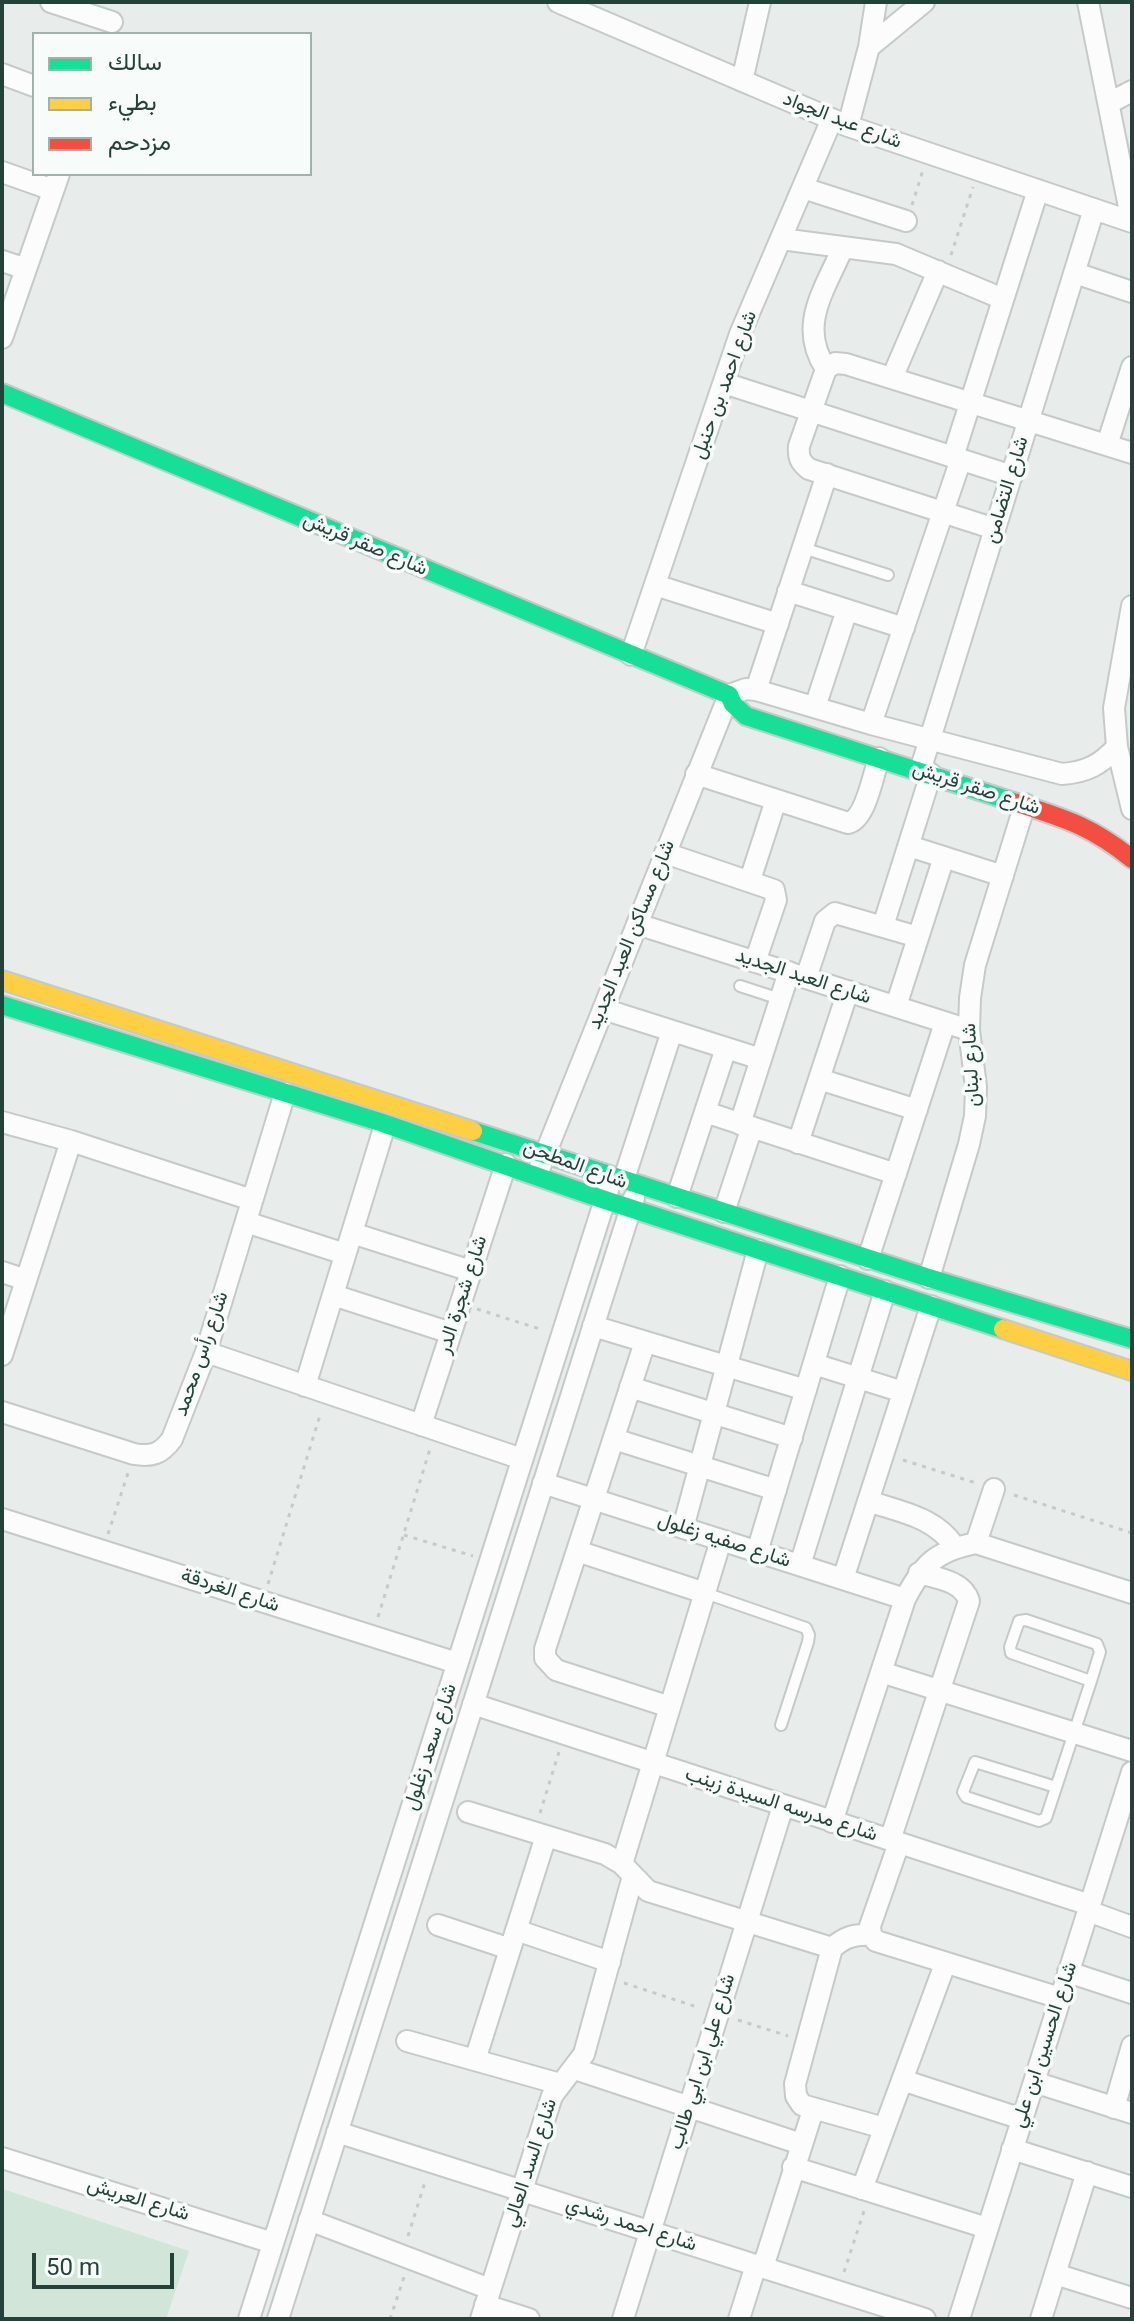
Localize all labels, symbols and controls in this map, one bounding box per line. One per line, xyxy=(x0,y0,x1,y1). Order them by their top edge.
legend xyxy=(32,32,312,176)
text: سالك xyxy=(108,48,162,76)
street label: شارع عبد الجواد xyxy=(779,87,905,155)
text: بطيء xyxy=(108,88,157,116)
text: مزدحم xyxy=(108,128,171,156)
street label: شارع احمد بن حنبل xyxy=(687,308,763,462)
street label: شارع التضامن xyxy=(979,434,1035,546)
street label: شارع صقر قريش xyxy=(299,508,431,582)
street label: شارع صقر قريش xyxy=(909,757,1043,821)
street label: شارع مساكن العبد الجديد xyxy=(583,837,681,1033)
street label: شارع العبد الجديد xyxy=(732,944,874,1010)
street label: شارع لبنان xyxy=(958,1023,986,1107)
street label: شارع المطحن xyxy=(520,1135,630,1195)
street label: شارع شجرة الدر xyxy=(433,1233,493,1357)
street label: شارع رأس محمد xyxy=(169,1288,235,1420)
street label: شارع صفيه زغلول xyxy=(655,1508,793,1574)
street label: شارع الغردقة xyxy=(178,1564,282,1618)
street label: شارع سعد زغلول xyxy=(399,1681,463,1813)
street label: شارع مدرسه السيدة زينب xyxy=(682,1763,880,1847)
street label: شارع الحسين ابن علي xyxy=(1007,1959,1083,2131)
street label: شارع علي ابن ابي طالب xyxy=(665,1971,741,2153)
street label: شارع السد العالي xyxy=(499,2096,563,2230)
street label: شارع العريش xyxy=(84,2173,192,2227)
street label: شارع احمد رشدي xyxy=(563,2193,699,2257)
scale bar xyxy=(36,2237,178,2287)
text: 50 m xyxy=(46,2253,100,2281)

